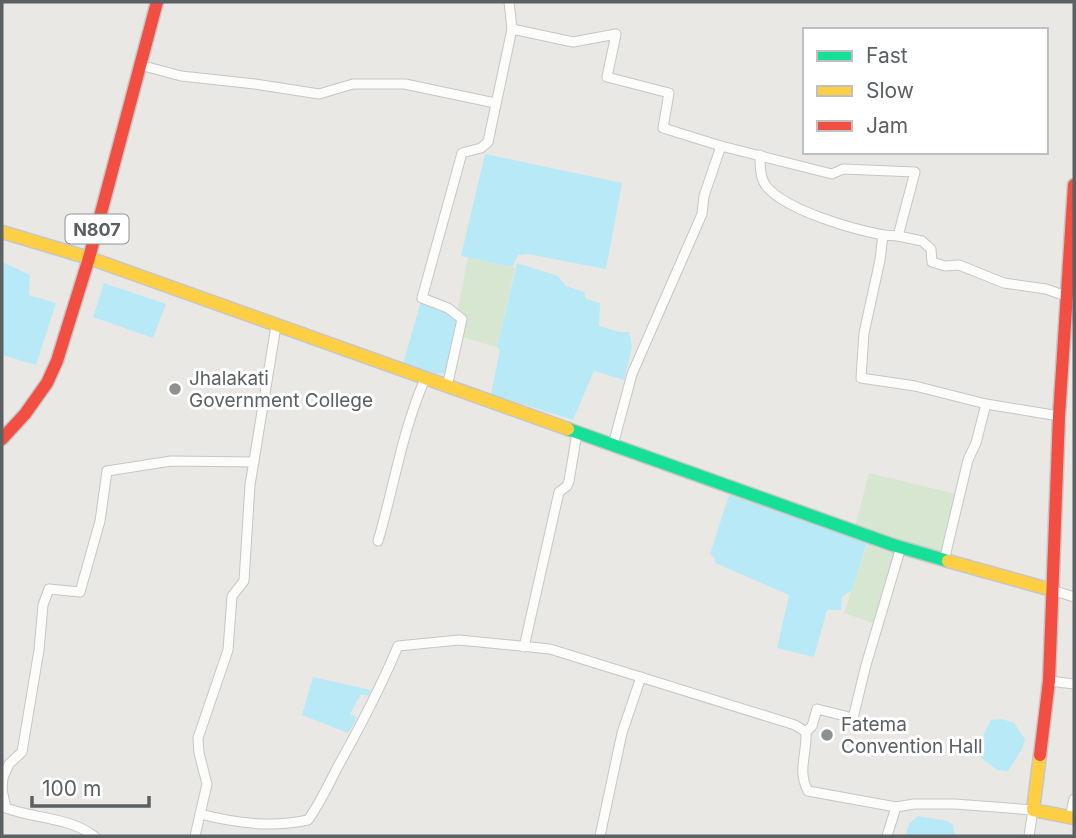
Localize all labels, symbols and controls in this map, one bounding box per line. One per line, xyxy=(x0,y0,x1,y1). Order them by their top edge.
legend xyxy=(803,28,1048,154)
text: Fast xyxy=(866,43,908,68)
text: Slow xyxy=(866,78,914,103)
text: Jam xyxy=(866,113,908,138)
road number: N807 xyxy=(66,214,128,244)
place label: Jhalakati Government College xyxy=(189,367,373,412)
marker: Jhalakati Government College xyxy=(167,381,183,397)
place label: Fatema Convention Hall xyxy=(841,713,983,758)
marker: Fatema Convention Hall xyxy=(819,727,835,743)
scale bar xyxy=(32,764,149,808)
text: 100 m xyxy=(42,776,101,801)

